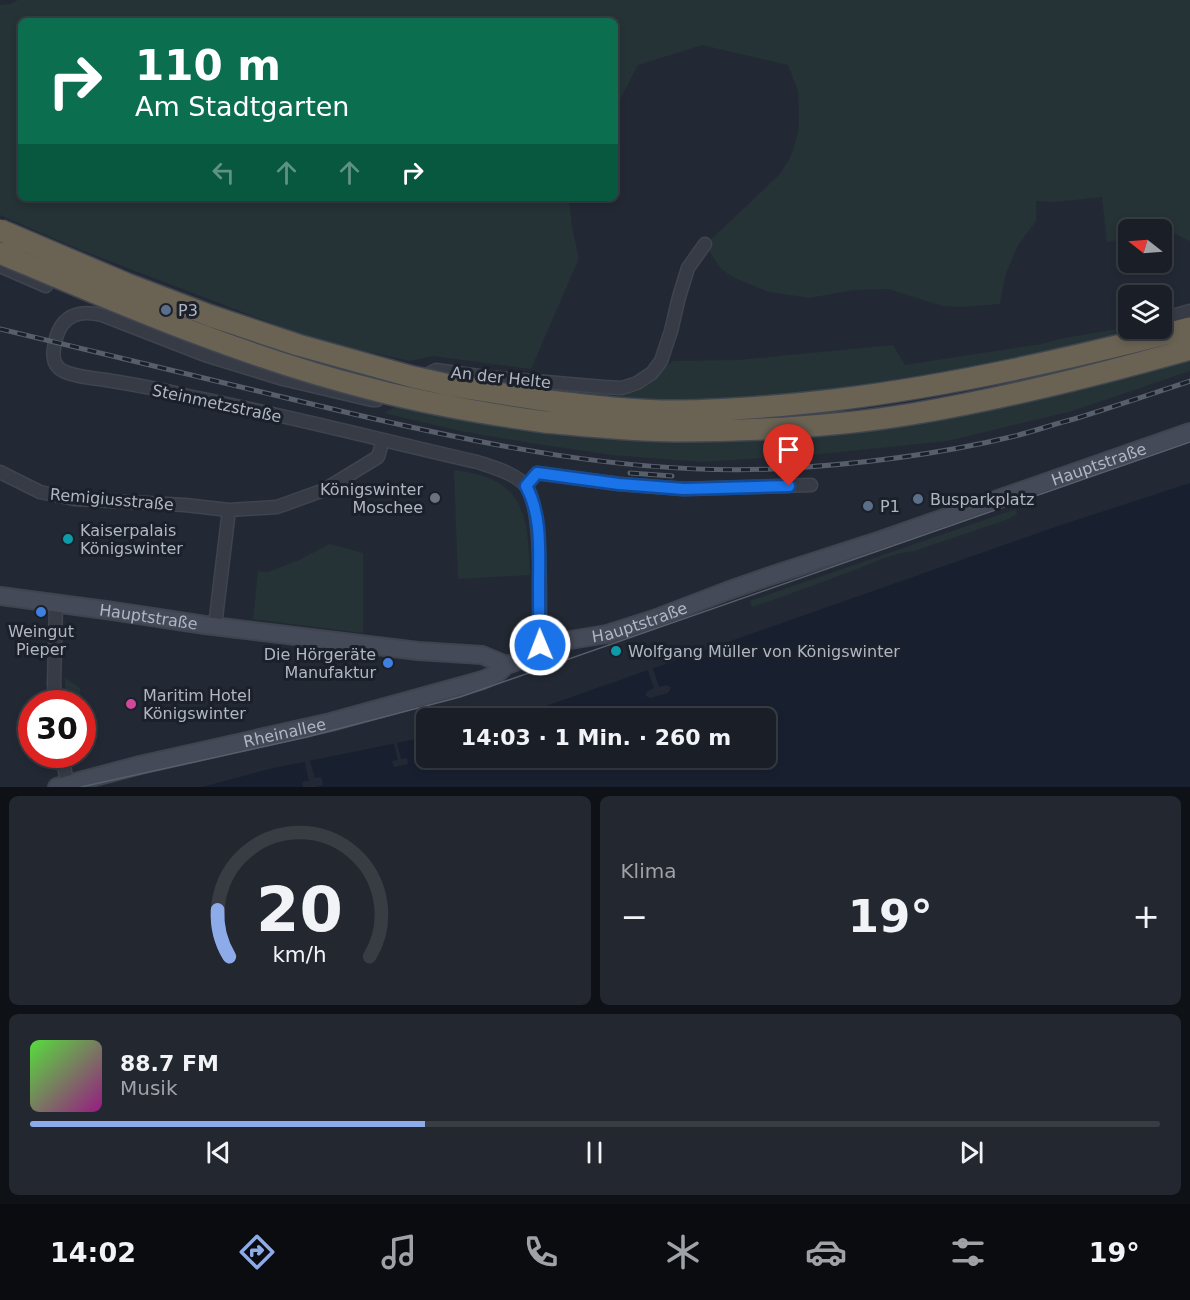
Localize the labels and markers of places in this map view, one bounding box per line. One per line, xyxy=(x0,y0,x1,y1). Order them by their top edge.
place label: P3 xyxy=(178,301,198,320)
marker: P3 xyxy=(159,303,173,317)
pin xyxy=(763,424,814,486)
place label: Königswinter Moschee xyxy=(320,480,423,517)
place label: Busparkplatz xyxy=(930,490,1034,509)
marker: Königswinter Moschee xyxy=(428,491,442,505)
marker: Busparkplatz xyxy=(911,492,925,506)
place label: P1 xyxy=(880,497,900,516)
marker: P1 xyxy=(861,499,875,513)
place label: Kaiserpalais Königswinter xyxy=(80,521,183,558)
marker: Kaiserpalais Königswinter xyxy=(61,532,75,546)
marker: Weingut Pieper xyxy=(34,605,48,619)
place label: Weingut Pieper xyxy=(8,622,74,659)
place label: Wolfgang Müller von Königswinter xyxy=(628,642,900,661)
marker: Wolfgang Müller von Königswinter xyxy=(609,644,623,658)
place label: Die Hörgeräte Manufaktur xyxy=(264,645,376,682)
marker: Die Hörgeräte Manufaktur xyxy=(381,656,395,670)
place label: Maritim Hotel Königswinter xyxy=(143,686,251,723)
marker: Maritim Hotel Königswinter xyxy=(124,697,138,711)

